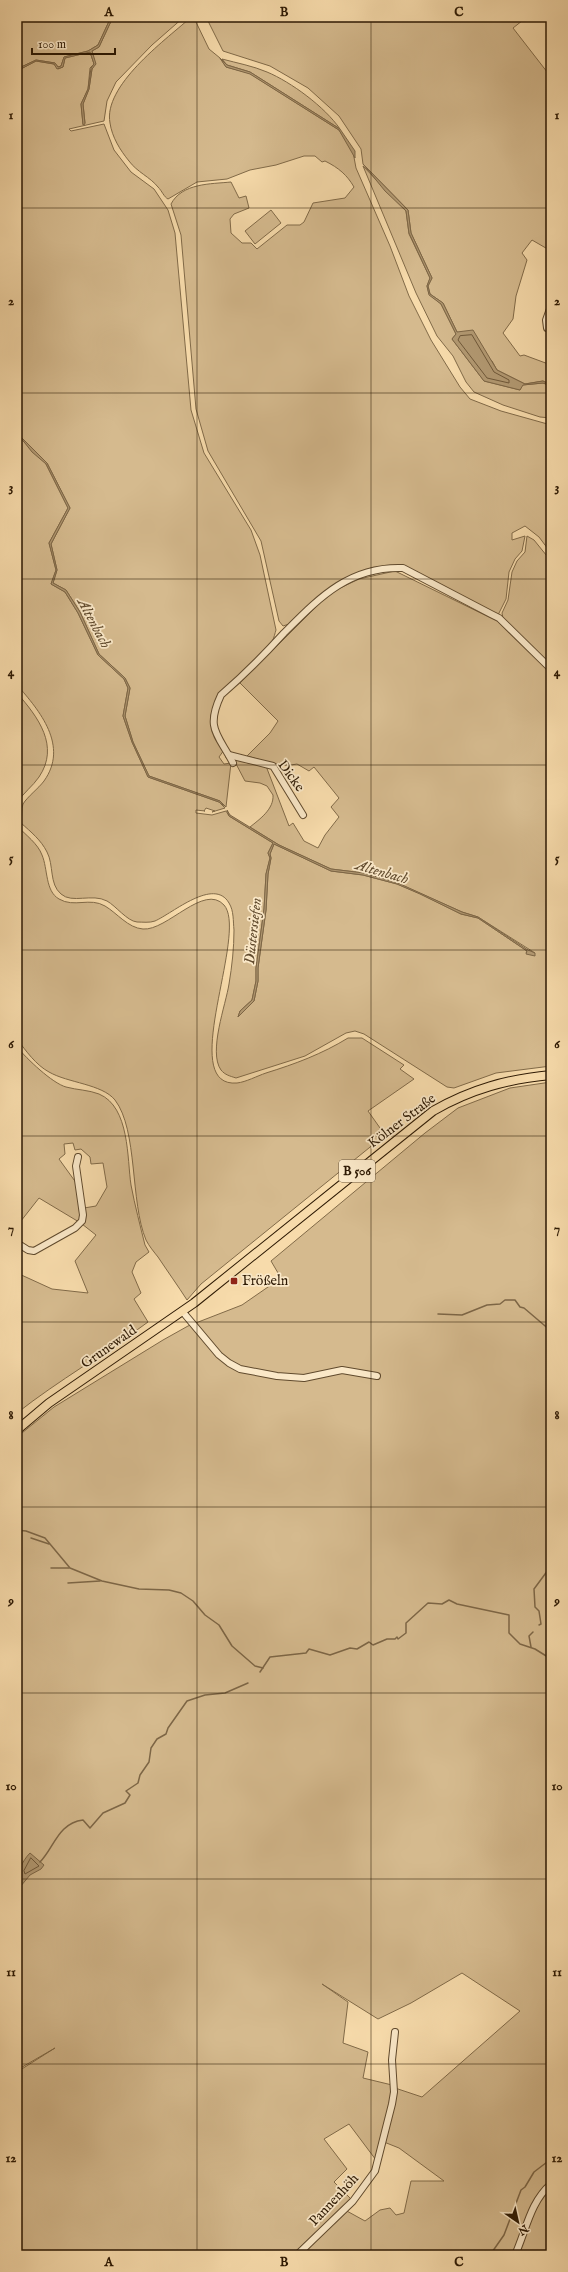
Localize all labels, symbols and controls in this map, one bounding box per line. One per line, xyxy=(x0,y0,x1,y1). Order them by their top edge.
text: A xyxy=(104,4,115,21)
text: B xyxy=(280,4,289,21)
text: C xyxy=(454,4,464,21)
scale bar xyxy=(32,30,115,56)
text: 100 m xyxy=(38,37,66,52)
text: 1 xyxy=(9,107,14,124)
text: 1 xyxy=(555,107,560,124)
text: 2 xyxy=(8,293,14,310)
text: 2 xyxy=(554,293,560,310)
text: 3 xyxy=(9,479,14,496)
text: 3 xyxy=(555,479,560,496)
water label: Altenbach xyxy=(72,593,115,652)
text: 4 xyxy=(8,664,15,681)
text: 4 xyxy=(554,664,561,681)
street label: Dicke xyxy=(274,757,309,796)
text: 5 xyxy=(9,850,14,867)
text: 5 xyxy=(555,850,560,867)
water label: Altenbach xyxy=(351,855,411,889)
water label: Düstersiefen xyxy=(240,897,266,965)
text: 6 xyxy=(8,1036,14,1053)
text: 6 xyxy=(554,1036,560,1053)
street label: Kölner Straße xyxy=(365,1089,440,1152)
road number: B 506 xyxy=(339,1160,375,1182)
text: 7 xyxy=(8,1221,14,1238)
text: 7 xyxy=(554,1221,560,1238)
place label: Frößeln xyxy=(242,1272,289,1290)
marker: Frößeln xyxy=(229,1276,239,1286)
street label: Grunewald xyxy=(78,1321,141,1373)
text: 8 xyxy=(8,1407,14,1424)
text: 8 xyxy=(554,1407,560,1424)
text: 9 xyxy=(7,1593,14,1610)
text: 9 xyxy=(553,1593,560,1610)
text: 10 xyxy=(5,1778,17,1795)
text: 10 xyxy=(551,1778,563,1795)
text: 11 xyxy=(6,1964,16,1981)
text: 11 xyxy=(552,1964,562,1981)
text: 12 xyxy=(6,2150,16,2167)
text: 12 xyxy=(552,2150,562,2167)
street label: Pannenhöh xyxy=(305,2170,363,2230)
north arrow xyxy=(498,2202,538,2242)
text: N xyxy=(515,2220,532,2238)
text: A xyxy=(104,2254,115,2271)
text: B xyxy=(280,2254,289,2271)
text: C xyxy=(454,2254,464,2271)

